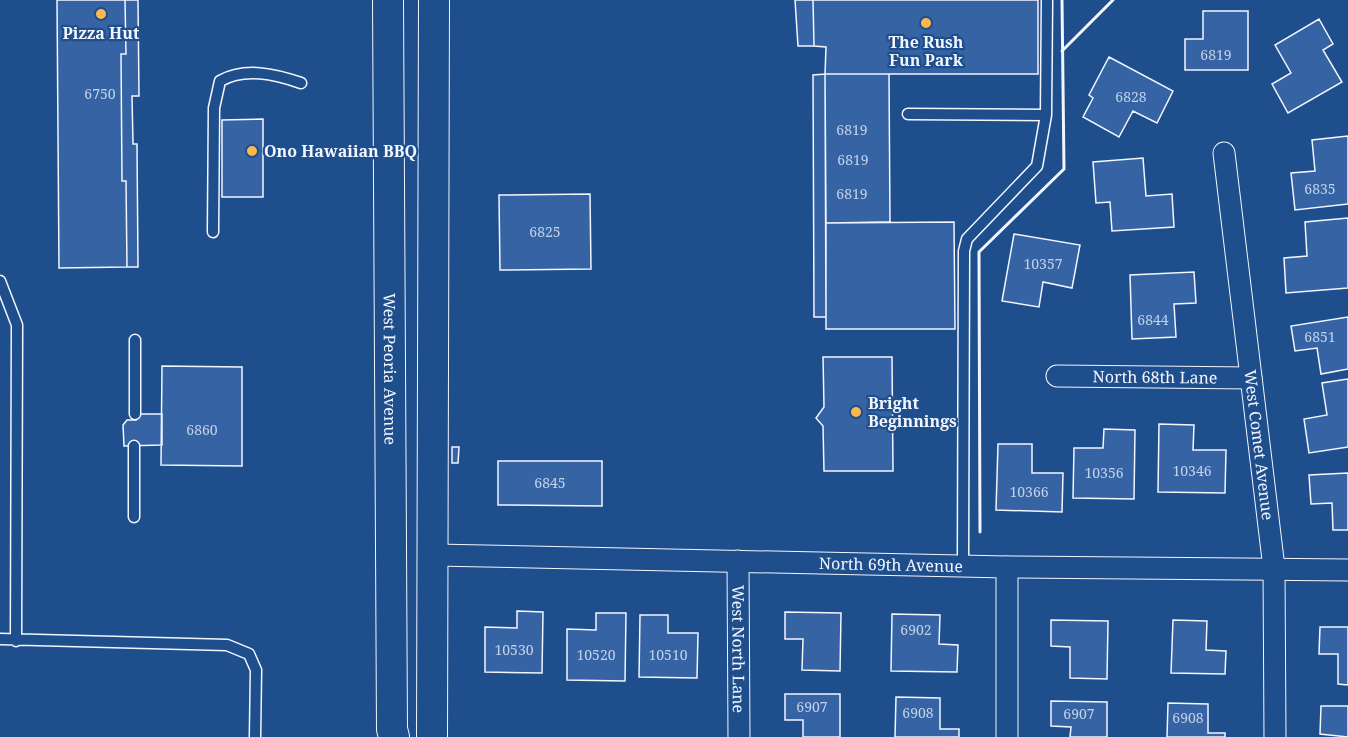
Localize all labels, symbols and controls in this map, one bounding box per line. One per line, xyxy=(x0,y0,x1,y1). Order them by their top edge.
marker: Pizza Hut xyxy=(94,7,108,21)
marker: The Rush Fun Park xyxy=(919,16,933,30)
place label: Pizza Hut xyxy=(63,22,140,44)
place label: The Rush Fun Park xyxy=(889,31,964,71)
house number: 6819 xyxy=(1200,45,1232,64)
house number: 6750 xyxy=(84,84,116,103)
house number: 6828 xyxy=(1115,87,1147,106)
house number: 6819 xyxy=(836,120,868,139)
place label: Ono Hawaiian BBQ xyxy=(264,140,417,162)
marker: Ono Hawaiian BBQ xyxy=(245,144,259,158)
house number: 6819 xyxy=(837,150,869,169)
house number: 6835 xyxy=(1304,179,1336,198)
house number: 6819 xyxy=(836,184,868,203)
house number: 6825 xyxy=(529,222,561,241)
house number: 10357 xyxy=(1023,254,1063,273)
street label: West Peoria Avenue xyxy=(379,293,401,445)
house number: 6844 xyxy=(1137,310,1169,329)
house number: 6851 xyxy=(1304,327,1336,346)
street label: North 68th Lane xyxy=(1093,365,1217,389)
street label: West Comet Avenue xyxy=(1239,369,1279,521)
place label: Bright Beginnings xyxy=(868,392,957,432)
marker: Bright Beginnings xyxy=(849,405,863,419)
house number: 6860 xyxy=(186,420,218,439)
house number: 10346 xyxy=(1172,461,1212,480)
house number: 10356 xyxy=(1084,463,1124,482)
house number: 6845 xyxy=(534,473,566,492)
house number: 10366 xyxy=(1009,482,1049,501)
street label: North 69th Avenue xyxy=(819,552,963,577)
street label: West North Lane xyxy=(727,585,750,713)
house number: 6902 xyxy=(900,620,932,639)
house number: 10530 xyxy=(494,640,534,659)
house number: 10520 xyxy=(576,645,616,664)
house number: 10510 xyxy=(648,645,688,664)
house number: 6907 xyxy=(796,697,828,716)
house number: 6908 xyxy=(902,703,934,722)
house number: 6907 xyxy=(1063,704,1095,723)
house number: 6908 xyxy=(1172,708,1204,727)

